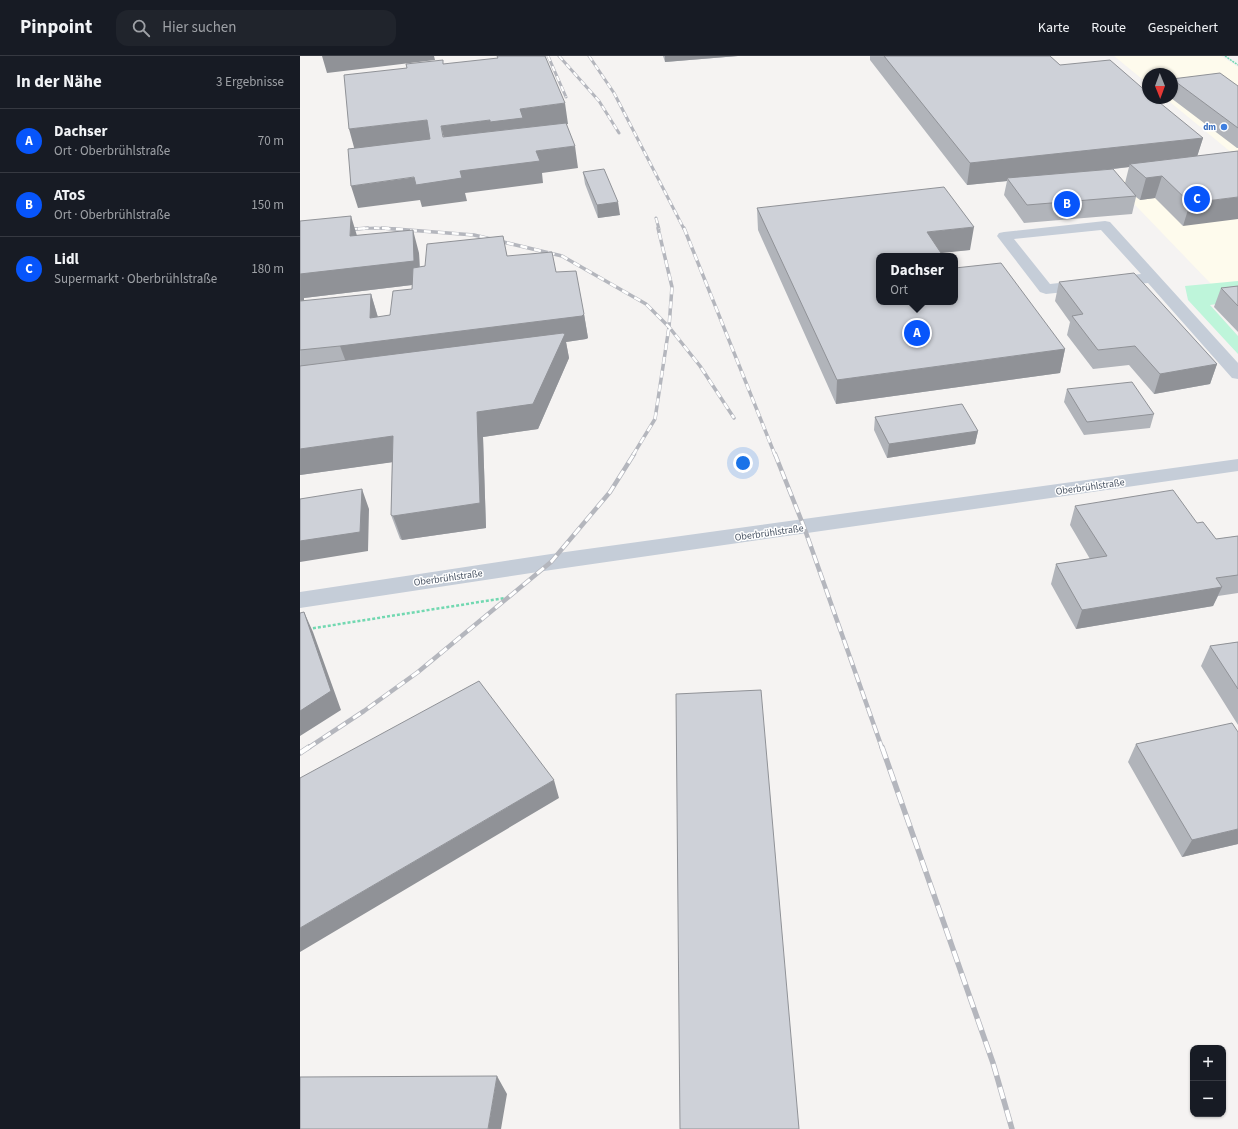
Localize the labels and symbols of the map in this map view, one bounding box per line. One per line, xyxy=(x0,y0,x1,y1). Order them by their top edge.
north arrow xyxy=(1142,68,1178,104)
place label: dm xyxy=(1203,121,1216,134)
marker: dm xyxy=(1219,122,1229,132)
pin: C xyxy=(1184,184,1210,214)
pin: B xyxy=(1054,189,1080,219)
pin: A xyxy=(904,318,930,348)
your location xyxy=(733,453,753,473)
street label: Oberbrühlstraße xyxy=(1055,475,1126,499)
street label: Oberbrühlstraße xyxy=(734,521,805,545)
street label: Oberbrühlstraße xyxy=(413,566,484,590)

